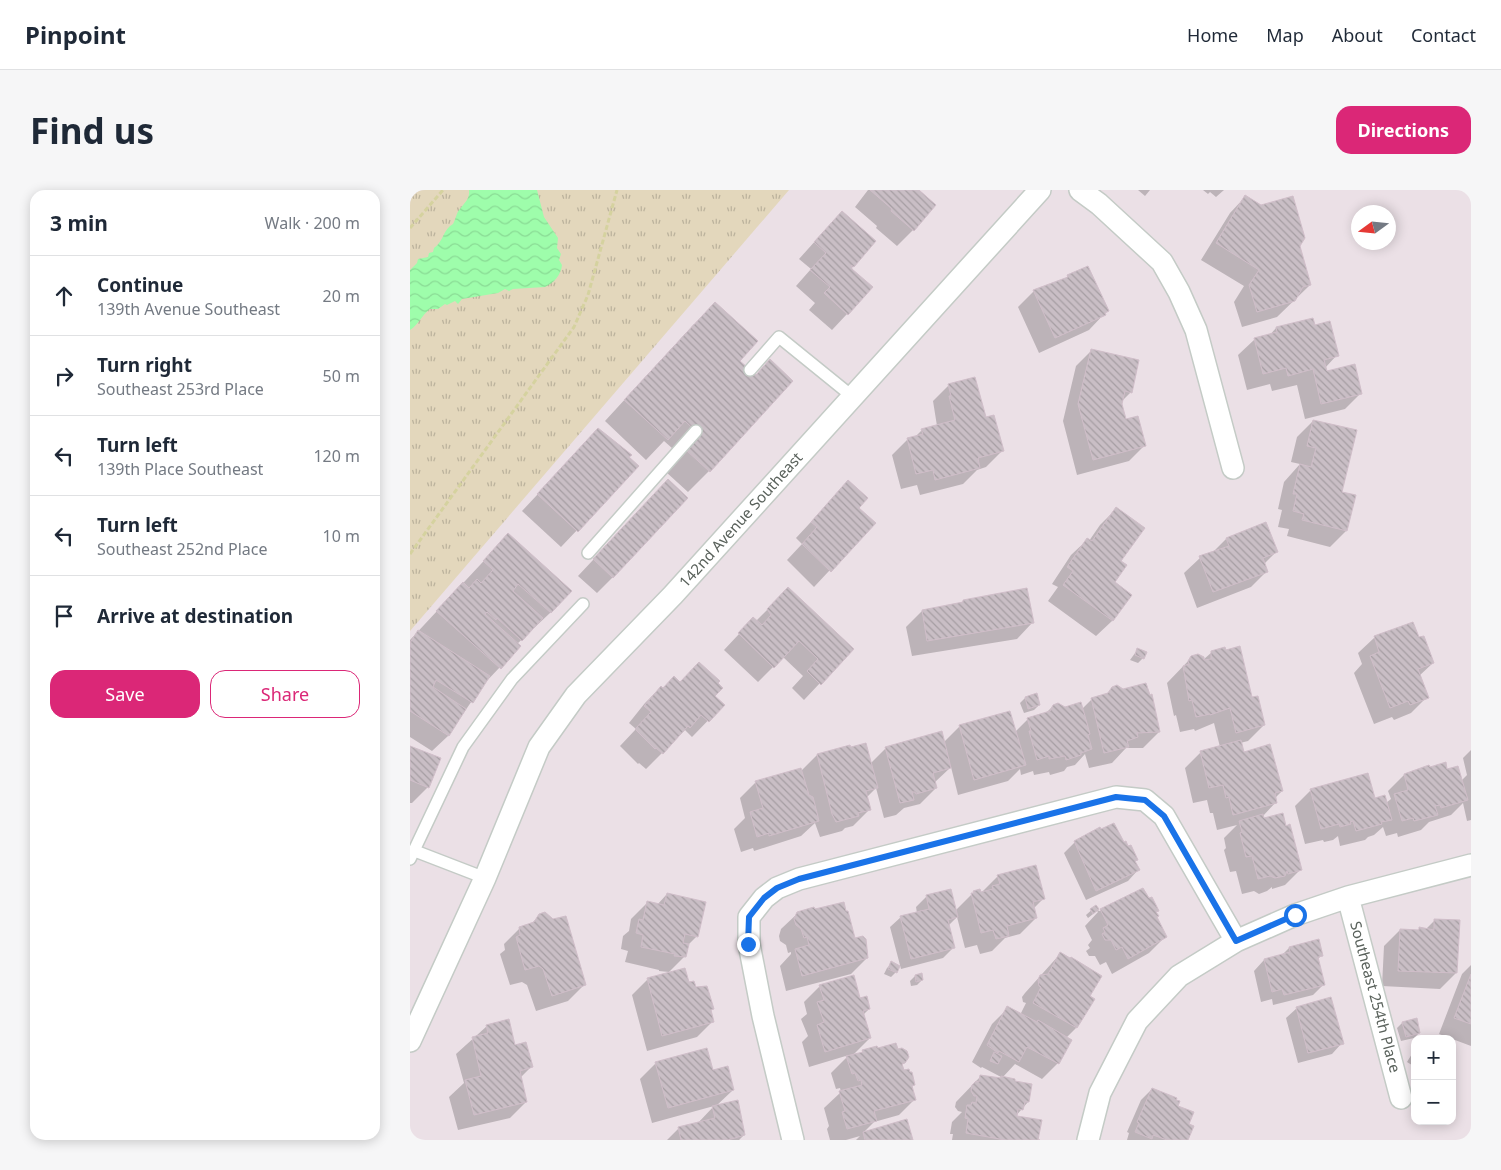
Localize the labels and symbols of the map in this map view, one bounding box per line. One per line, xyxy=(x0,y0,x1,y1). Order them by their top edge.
north arrow xyxy=(1351,205,1396,250)
street label: 142nd Avenue Southeast xyxy=(674,447,807,591)
route start xyxy=(1284,904,1307,927)
street label: Southeast 254th Place xyxy=(1346,919,1406,1075)
route end xyxy=(737,933,760,956)

